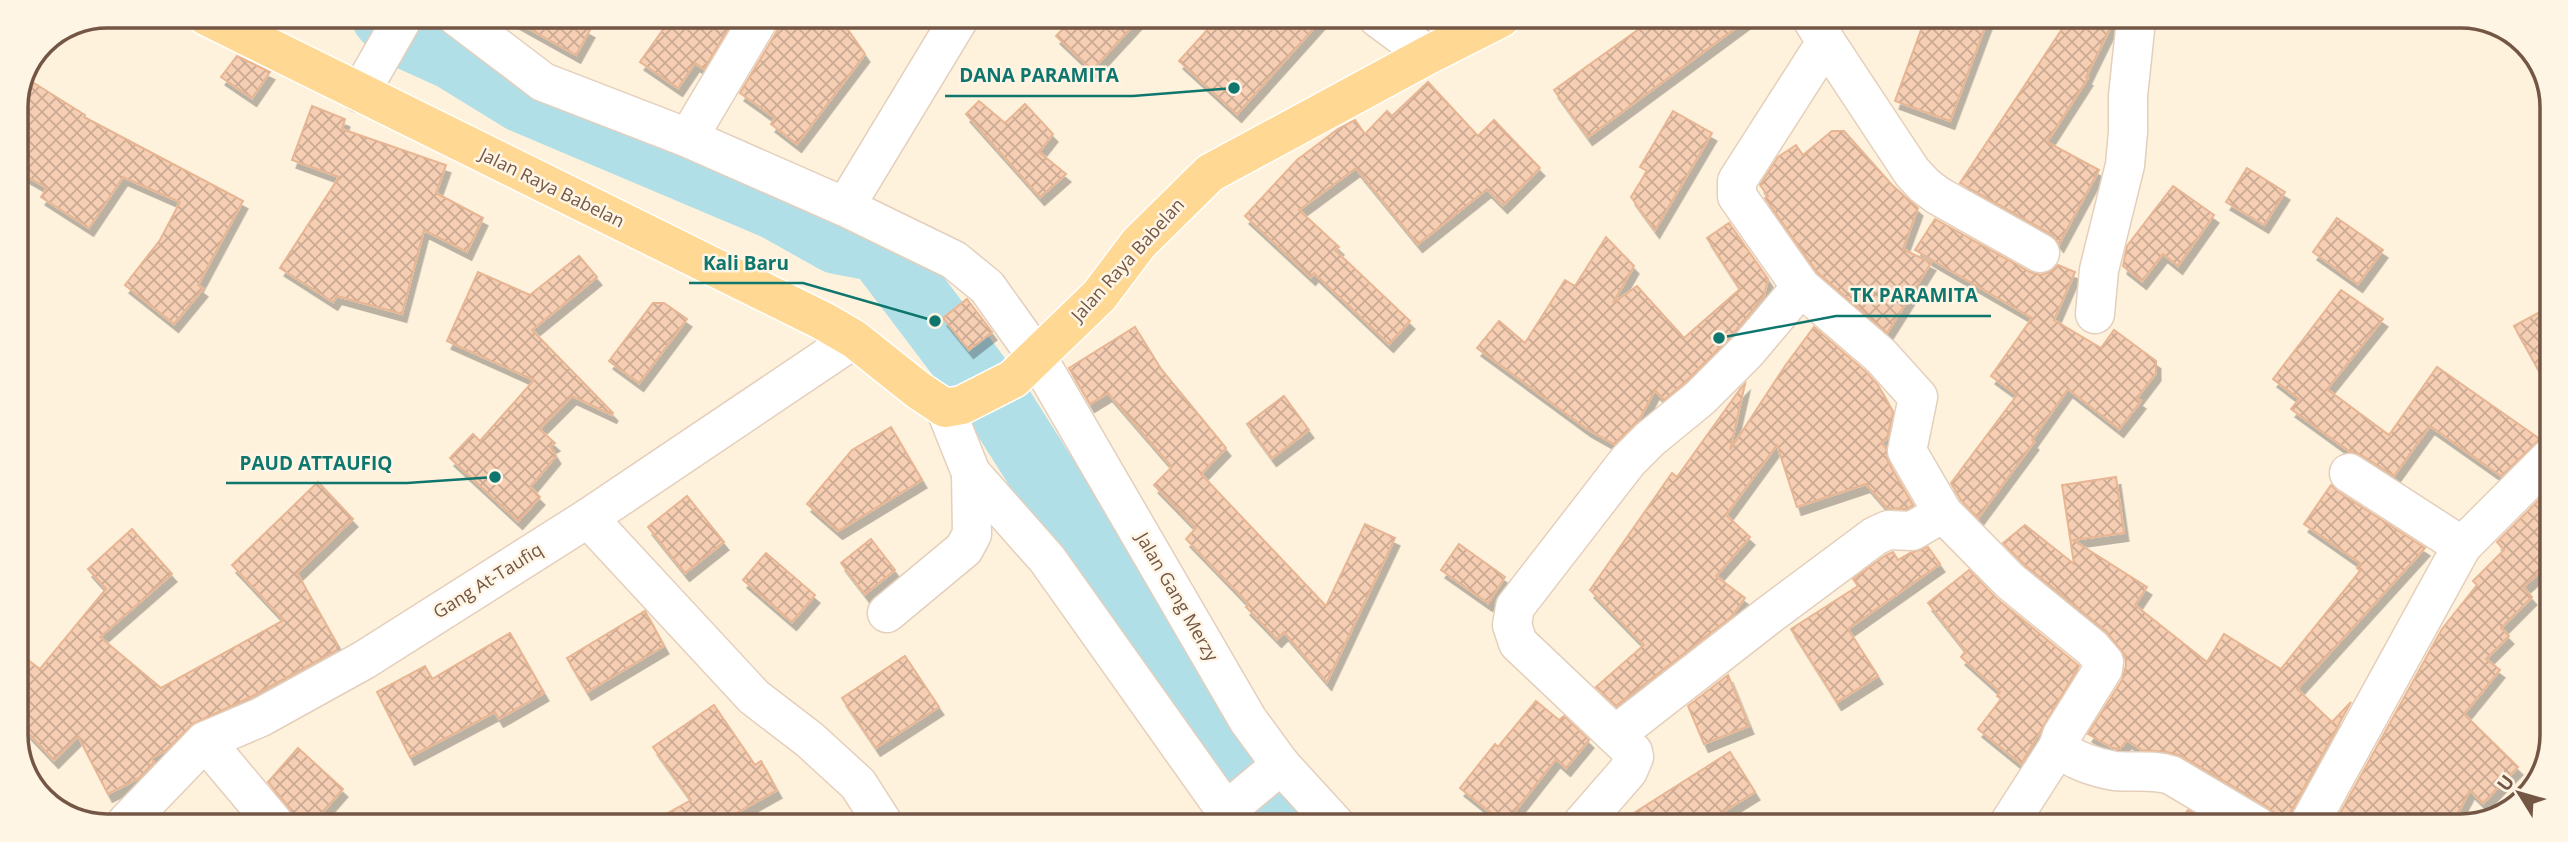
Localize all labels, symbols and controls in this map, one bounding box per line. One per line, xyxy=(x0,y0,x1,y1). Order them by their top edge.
callout: DANA PARAMITA xyxy=(945,56,1133,96)
text: DANA PARAMITA xyxy=(959,62,1120,88)
street label: Jalan Raya Babelan xyxy=(474,141,629,233)
street label: Jalan Raya Babelan xyxy=(1064,192,1189,328)
callout: Kali Baru xyxy=(689,243,803,283)
text: Kali Baru xyxy=(703,250,789,276)
callout: TK PARAMITA xyxy=(1836,276,1991,316)
text: TK PARAMITA xyxy=(1850,282,1979,308)
callout: PAUD ATTAUFIQ xyxy=(226,443,407,483)
text: PAUD ATTAUFIQ xyxy=(240,450,392,476)
street label: Jalan Gang Merzy xyxy=(1130,526,1225,666)
street label: Gang At-Taufiq xyxy=(428,537,547,623)
north arrow xyxy=(2484,758,2554,828)
text: U xyxy=(2491,769,2520,796)

